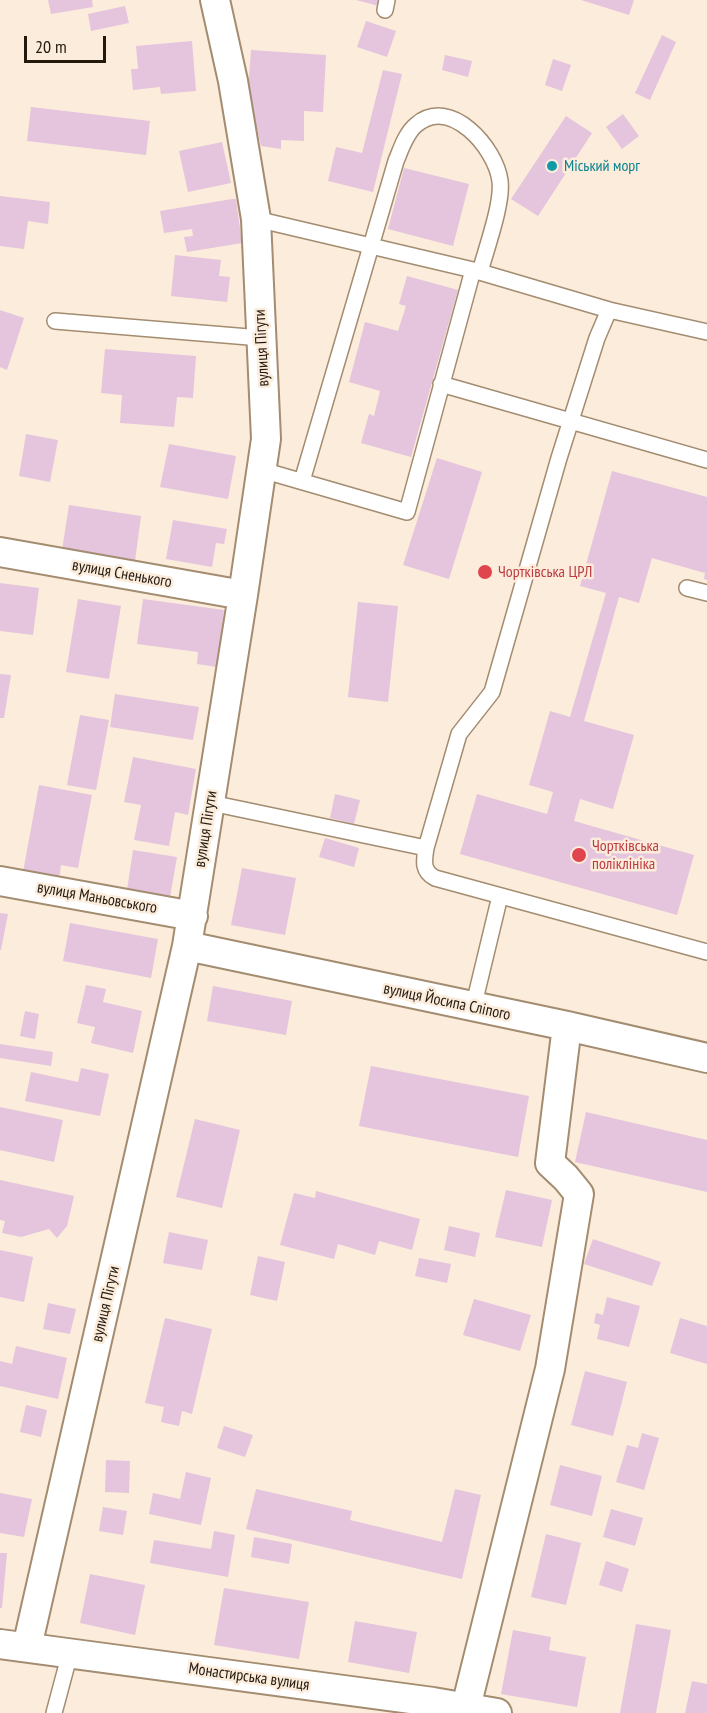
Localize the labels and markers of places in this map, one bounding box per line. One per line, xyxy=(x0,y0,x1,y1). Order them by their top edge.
place label: Міський морг xyxy=(564,156,640,176)
marker: Міський морг xyxy=(545,159,559,173)
place label: Чортківська ЦРЛ xyxy=(498,562,592,582)
marker: Чортківська ЦРЛ xyxy=(476,563,494,581)
place label: Чортківська поліклініка xyxy=(592,836,659,874)
marker: Чортківська поліклініка xyxy=(570,846,588,864)

